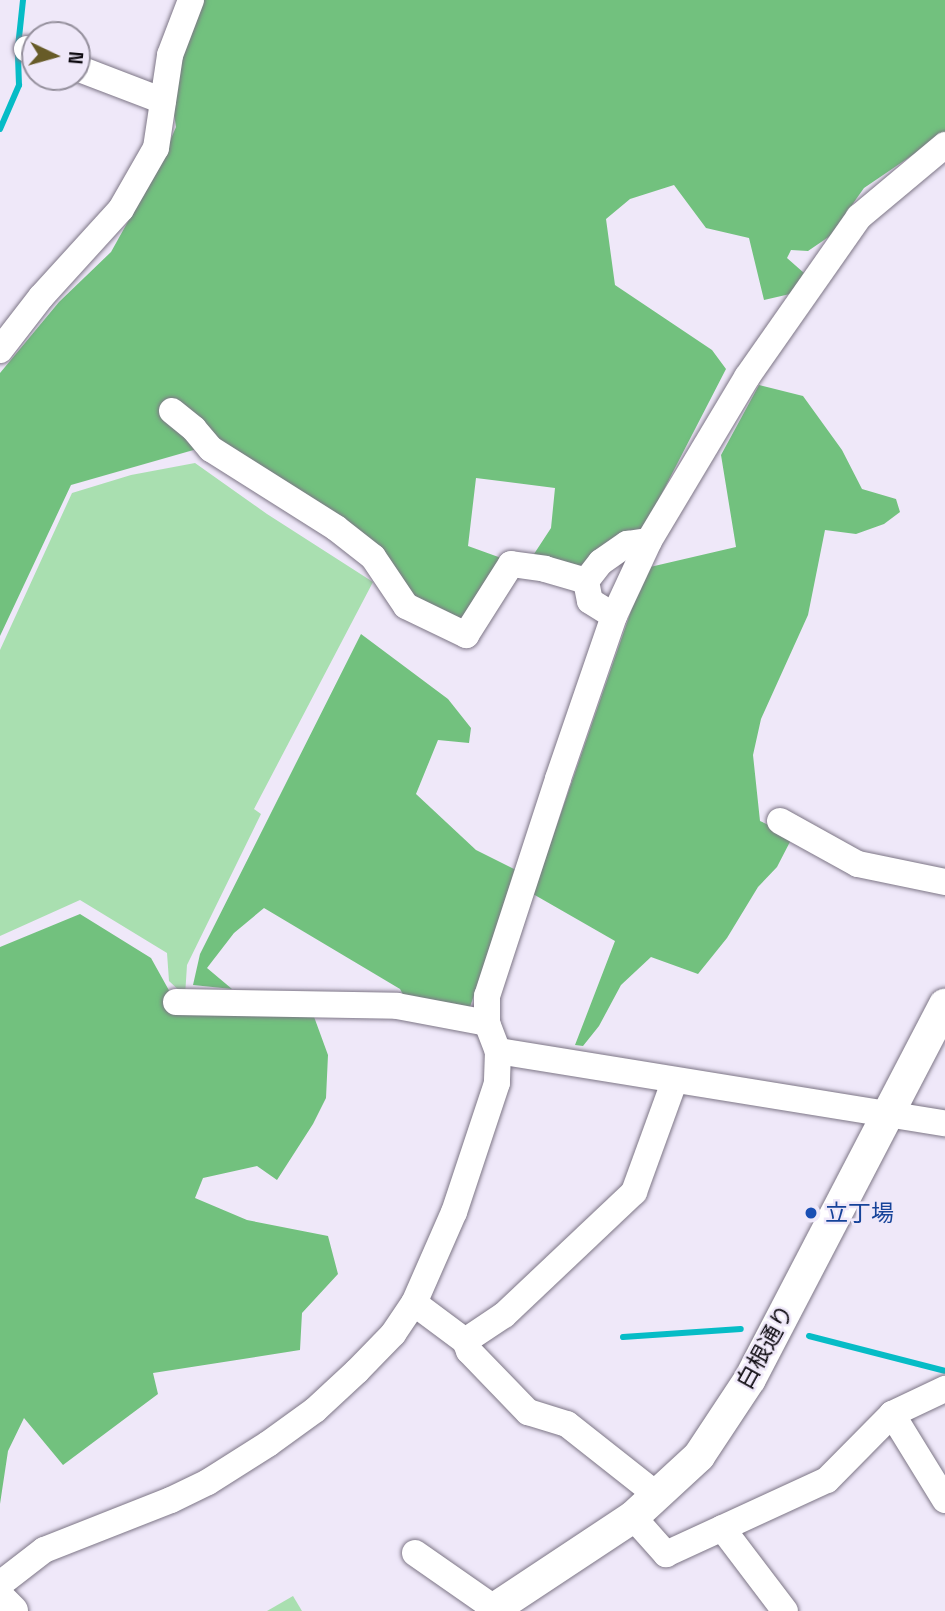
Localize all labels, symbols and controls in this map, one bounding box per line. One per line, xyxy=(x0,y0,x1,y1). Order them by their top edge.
north arrow xyxy=(21,21,91,91)
text: N xyxy=(62,50,88,65)
place label: 立丁場 xyxy=(825,1199,894,1227)
marker: 立丁場 xyxy=(803,1205,819,1221)
street label: 白根通り xyxy=(731,1300,799,1394)

